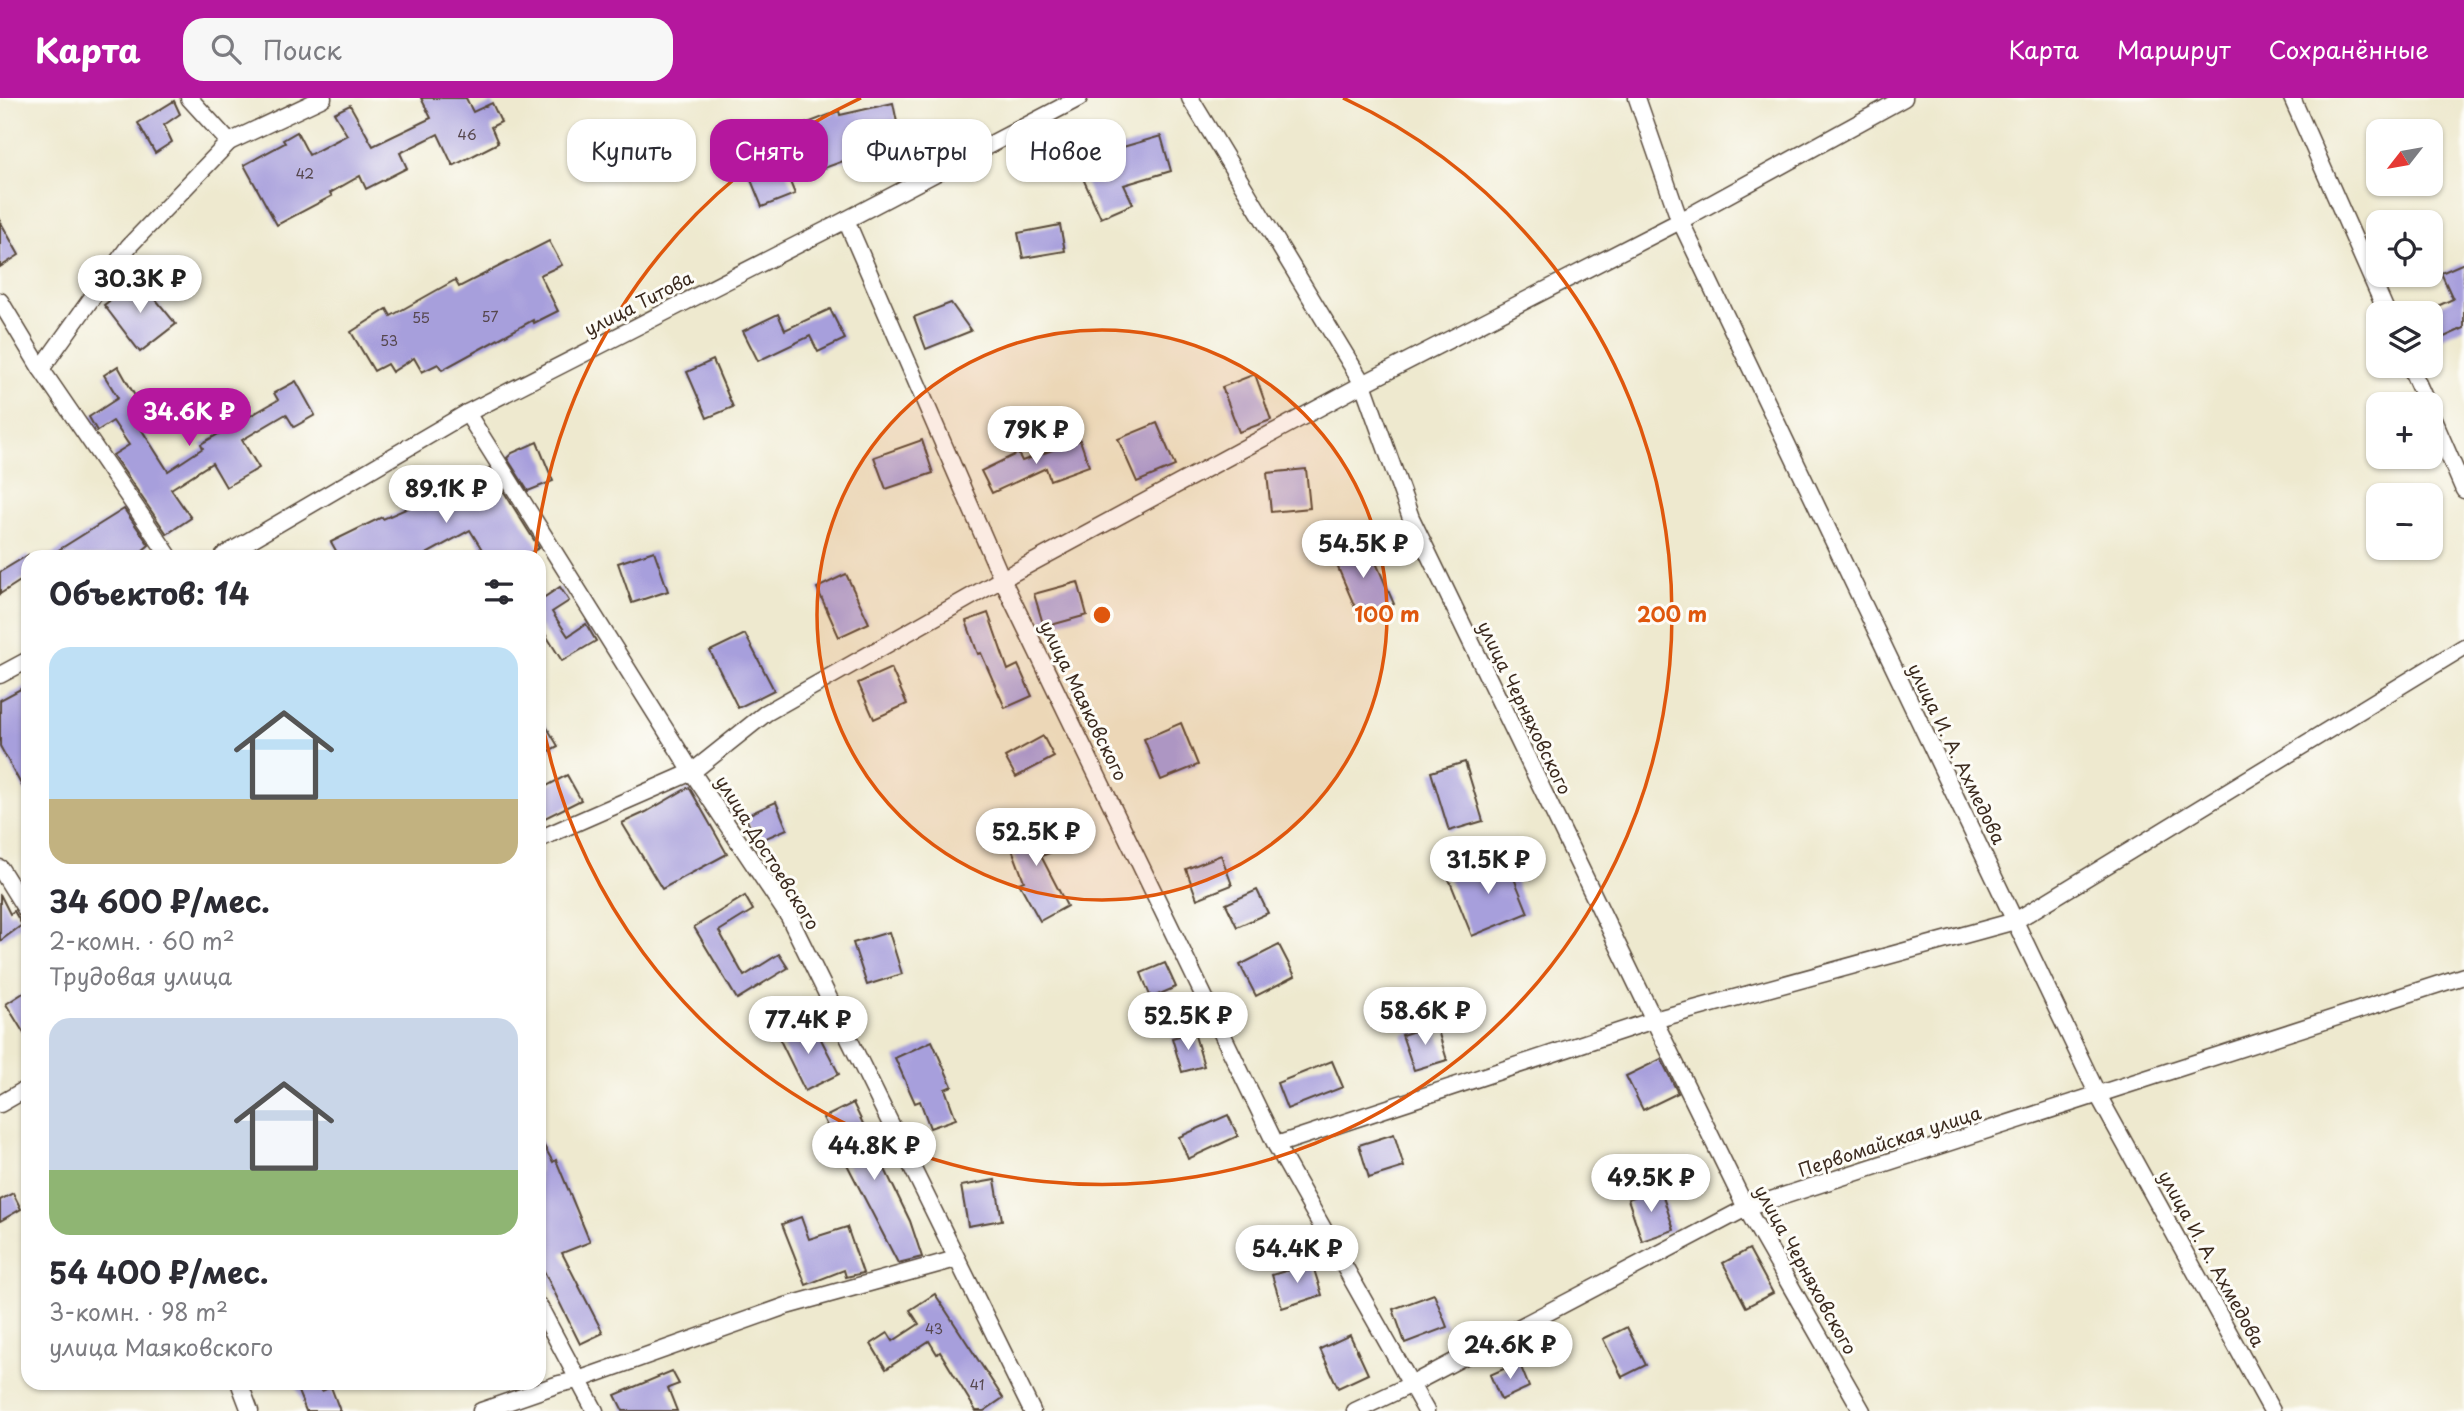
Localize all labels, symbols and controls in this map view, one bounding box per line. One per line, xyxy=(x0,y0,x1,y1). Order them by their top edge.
search box xyxy=(183,18,673,81)
text: Карта xyxy=(35,24,141,74)
icon: search xyxy=(207,30,245,68)
text: Поиск xyxy=(263,30,342,69)
text: Карта xyxy=(2008,31,2079,67)
text: Маршрут xyxy=(2117,31,2231,67)
text: Сохранённые xyxy=(2269,31,2429,67)
chip: Купить xyxy=(567,119,696,182)
chip: Снять xyxy=(710,119,828,182)
chip: Фильтры xyxy=(842,119,992,182)
chip: Новое xyxy=(1006,119,1126,182)
north arrow xyxy=(2366,119,2443,196)
map controls xyxy=(2366,119,2443,560)
house number: 46 xyxy=(457,124,477,145)
house number: 42 xyxy=(296,163,314,184)
button: locate xyxy=(2366,210,2443,287)
pin: 30.3K ₽ xyxy=(75,256,205,315)
text: 30.3K ₽ xyxy=(94,260,186,295)
street label: улица Титова xyxy=(579,263,698,342)
button: layers xyxy=(2366,301,2443,378)
house number: 57 xyxy=(482,306,498,327)
house number: 55 xyxy=(412,307,430,328)
house number: 53 xyxy=(380,330,398,351)
pin: 34.6K ₽ xyxy=(124,388,254,448)
button: + xyxy=(2366,392,2443,469)
text: 34.6K ₽ xyxy=(143,393,235,428)
pin: 79K ₽ xyxy=(987,406,1085,466)
text: 79K ₽ xyxy=(1003,411,1069,446)
pin: 89.1K ₽ xyxy=(381,466,511,525)
text: 89.1K ₽ xyxy=(405,470,487,505)
button: − xyxy=(2366,483,2443,560)
pin: 54.5K ₽ xyxy=(1298,520,1428,580)
text: 54.5K ₽ xyxy=(1318,525,1408,560)
text: Объектов: 14 xyxy=(49,570,249,615)
icon: filters xyxy=(480,573,518,611)
text: 100 m xyxy=(1354,597,1420,629)
text: 200 m xyxy=(1637,597,1707,629)
centre of rings xyxy=(1090,603,1114,627)
street label: улица Маяковского xyxy=(1034,616,1135,785)
street label: улица Черняховского xyxy=(1472,616,1579,799)
street label: улица И. А. Ахмедова xyxy=(1902,658,2013,849)
icon: home xyxy=(221,692,347,818)
street label: улица Достоевского xyxy=(710,770,827,935)
pin: 52.5K ₽ xyxy=(971,808,1101,868)
text: 52.5K ₽ xyxy=(992,813,1080,848)
pin: 31.5K ₽ xyxy=(1423,836,1553,896)
text: 31.5K ₽ xyxy=(1446,841,1530,876)
text: 34 600 ₽/мес. xyxy=(49,878,270,923)
text: 2-комн. · 60 m² xyxy=(49,923,235,958)
text: Трудовая улица xyxy=(49,958,232,993)
pin: 58.6K ₽ xyxy=(1360,988,1490,1047)
pin: 52.5K ₽ xyxy=(1123,992,1253,1052)
text: 58.6K ₽ xyxy=(1379,992,1471,1027)
pin: 77.4K ₽ xyxy=(743,996,873,1056)
text: 52.5K ₽ xyxy=(1144,997,1232,1032)
text: 77.4K ₽ xyxy=(765,1001,851,1036)
icon: home xyxy=(221,1063,347,1189)
street label: Первомайская улица xyxy=(1795,1098,1985,1183)
pin: 44.8K ₽ xyxy=(809,1122,939,1182)
text: 44.8K ₽ xyxy=(828,1127,920,1162)
pin: 49.5K ₽ xyxy=(1586,1154,1716,1214)
text: 49.5K ₽ xyxy=(1607,1159,1695,1194)
street label: улица И. А. Ахмедова xyxy=(2152,1165,2273,1352)
street label: улица Черняховского xyxy=(1748,1180,1864,1359)
pin: 54.4K ₽ xyxy=(1232,1226,1362,1285)
text: 54.4K ₽ xyxy=(1251,1230,1343,1265)
text: 54 400 ₽/мес. xyxy=(49,1249,268,1294)
text: 3-комн. · 98 m² xyxy=(49,1294,228,1329)
house number: 43 xyxy=(925,1318,943,1339)
pin: 24.6K ₽ xyxy=(1445,1322,1575,1381)
text: 24.6K ₽ xyxy=(1464,1326,1556,1361)
text: улица Маяковского xyxy=(49,1329,273,1364)
house number: 41 xyxy=(970,1374,984,1395)

